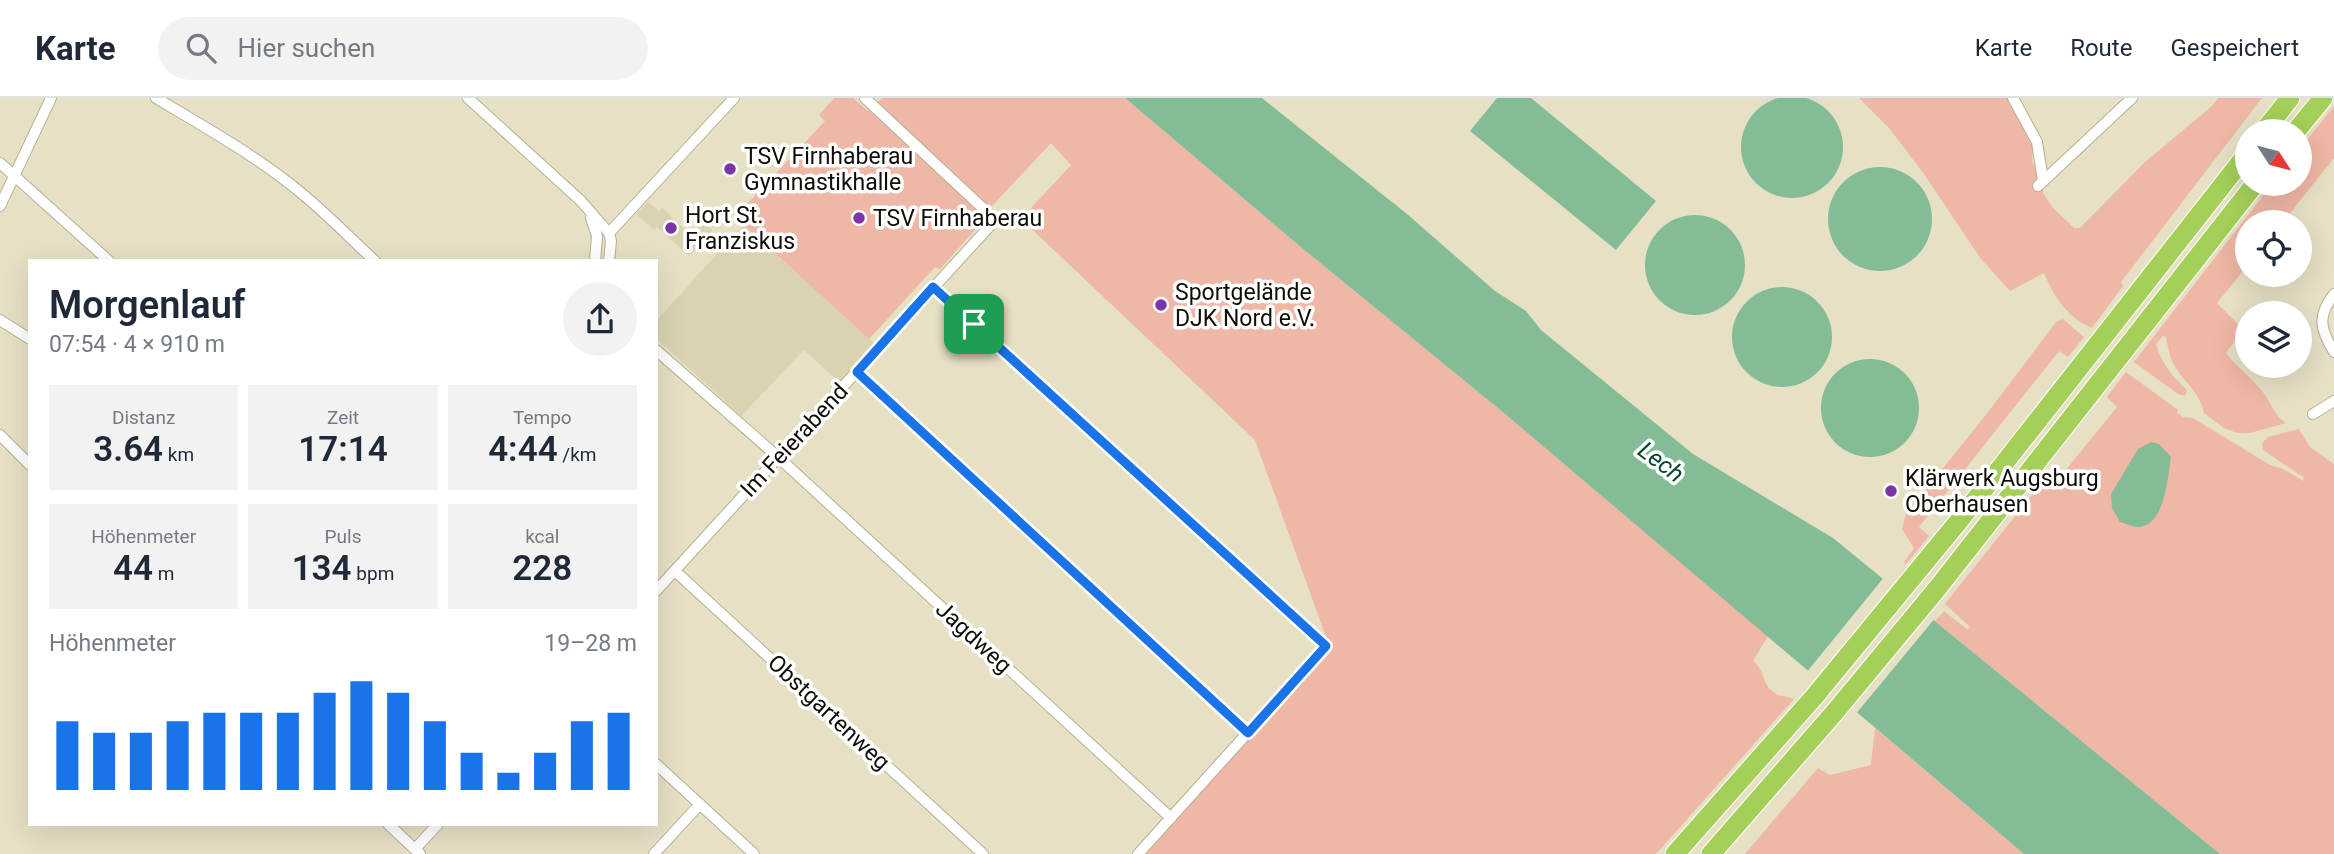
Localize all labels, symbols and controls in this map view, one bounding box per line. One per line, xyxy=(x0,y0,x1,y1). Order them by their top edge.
search box xyxy=(158,17,648,80)
text: Karte xyxy=(35,29,116,68)
icon: search xyxy=(182,29,220,67)
text: Hier suchen xyxy=(238,33,375,63)
text: Karte xyxy=(1975,34,2032,62)
text: Route xyxy=(2070,34,2132,62)
text: Gespeichert xyxy=(2170,34,2299,62)
north arrow xyxy=(2235,119,2312,196)
map controls xyxy=(2235,119,2312,378)
place label: TSV Firnhaberau Gymnastikhalle xyxy=(744,143,913,196)
marker: TSV Firnhaberau Gymnastikhalle xyxy=(722,161,738,177)
place label: Hort St. Franziskus xyxy=(685,202,795,255)
place label: TSV Firnhaberau xyxy=(873,205,1042,232)
marker: TSV Firnhaberau xyxy=(851,210,867,226)
button: locate xyxy=(2235,210,2312,287)
marker: Hort St. Franziskus xyxy=(663,220,679,236)
place label: Sportgelände DJK Nord e.V. xyxy=(1175,279,1315,332)
button: share xyxy=(563,282,637,356)
text: Morgenlauf xyxy=(49,283,245,327)
pin xyxy=(944,294,1004,354)
marker: Sportgelände DJK Nord e.V. xyxy=(1153,297,1169,313)
button: layers xyxy=(2235,301,2312,378)
icon: arrive xyxy=(955,305,993,343)
text: 07:54 · 4 × 910 m xyxy=(49,331,225,358)
street label: Im Feierabend xyxy=(735,378,854,503)
text: Distanz xyxy=(112,406,175,429)
text: Zeit xyxy=(327,406,359,429)
text: Tempo xyxy=(513,406,572,429)
text: 3.64 xyxy=(93,429,163,470)
text: 17:14 xyxy=(298,429,388,470)
text: 4:44 xyxy=(488,429,558,470)
water label: Lech xyxy=(1633,436,1689,488)
text: km xyxy=(163,443,194,466)
text: /km xyxy=(558,443,597,466)
place label: Klärwerk Augsburg Oberhausen xyxy=(1905,465,2099,518)
marker: Klärwerk Augsburg Oberhausen xyxy=(1883,483,1899,499)
text: Höhenmeter xyxy=(91,525,196,548)
text: Puls xyxy=(325,525,361,548)
text: kcal xyxy=(525,525,560,548)
text: 44 xyxy=(113,548,153,589)
text: 134 xyxy=(292,548,352,589)
text: 228 xyxy=(512,548,572,589)
text: m xyxy=(153,562,174,585)
text: bpm xyxy=(352,562,394,585)
street label: Jagdweg xyxy=(930,596,1017,679)
text: Höhenmeter xyxy=(49,630,176,657)
text: 19–28 m xyxy=(544,630,637,657)
street label: Obstgartenweg xyxy=(762,649,895,776)

